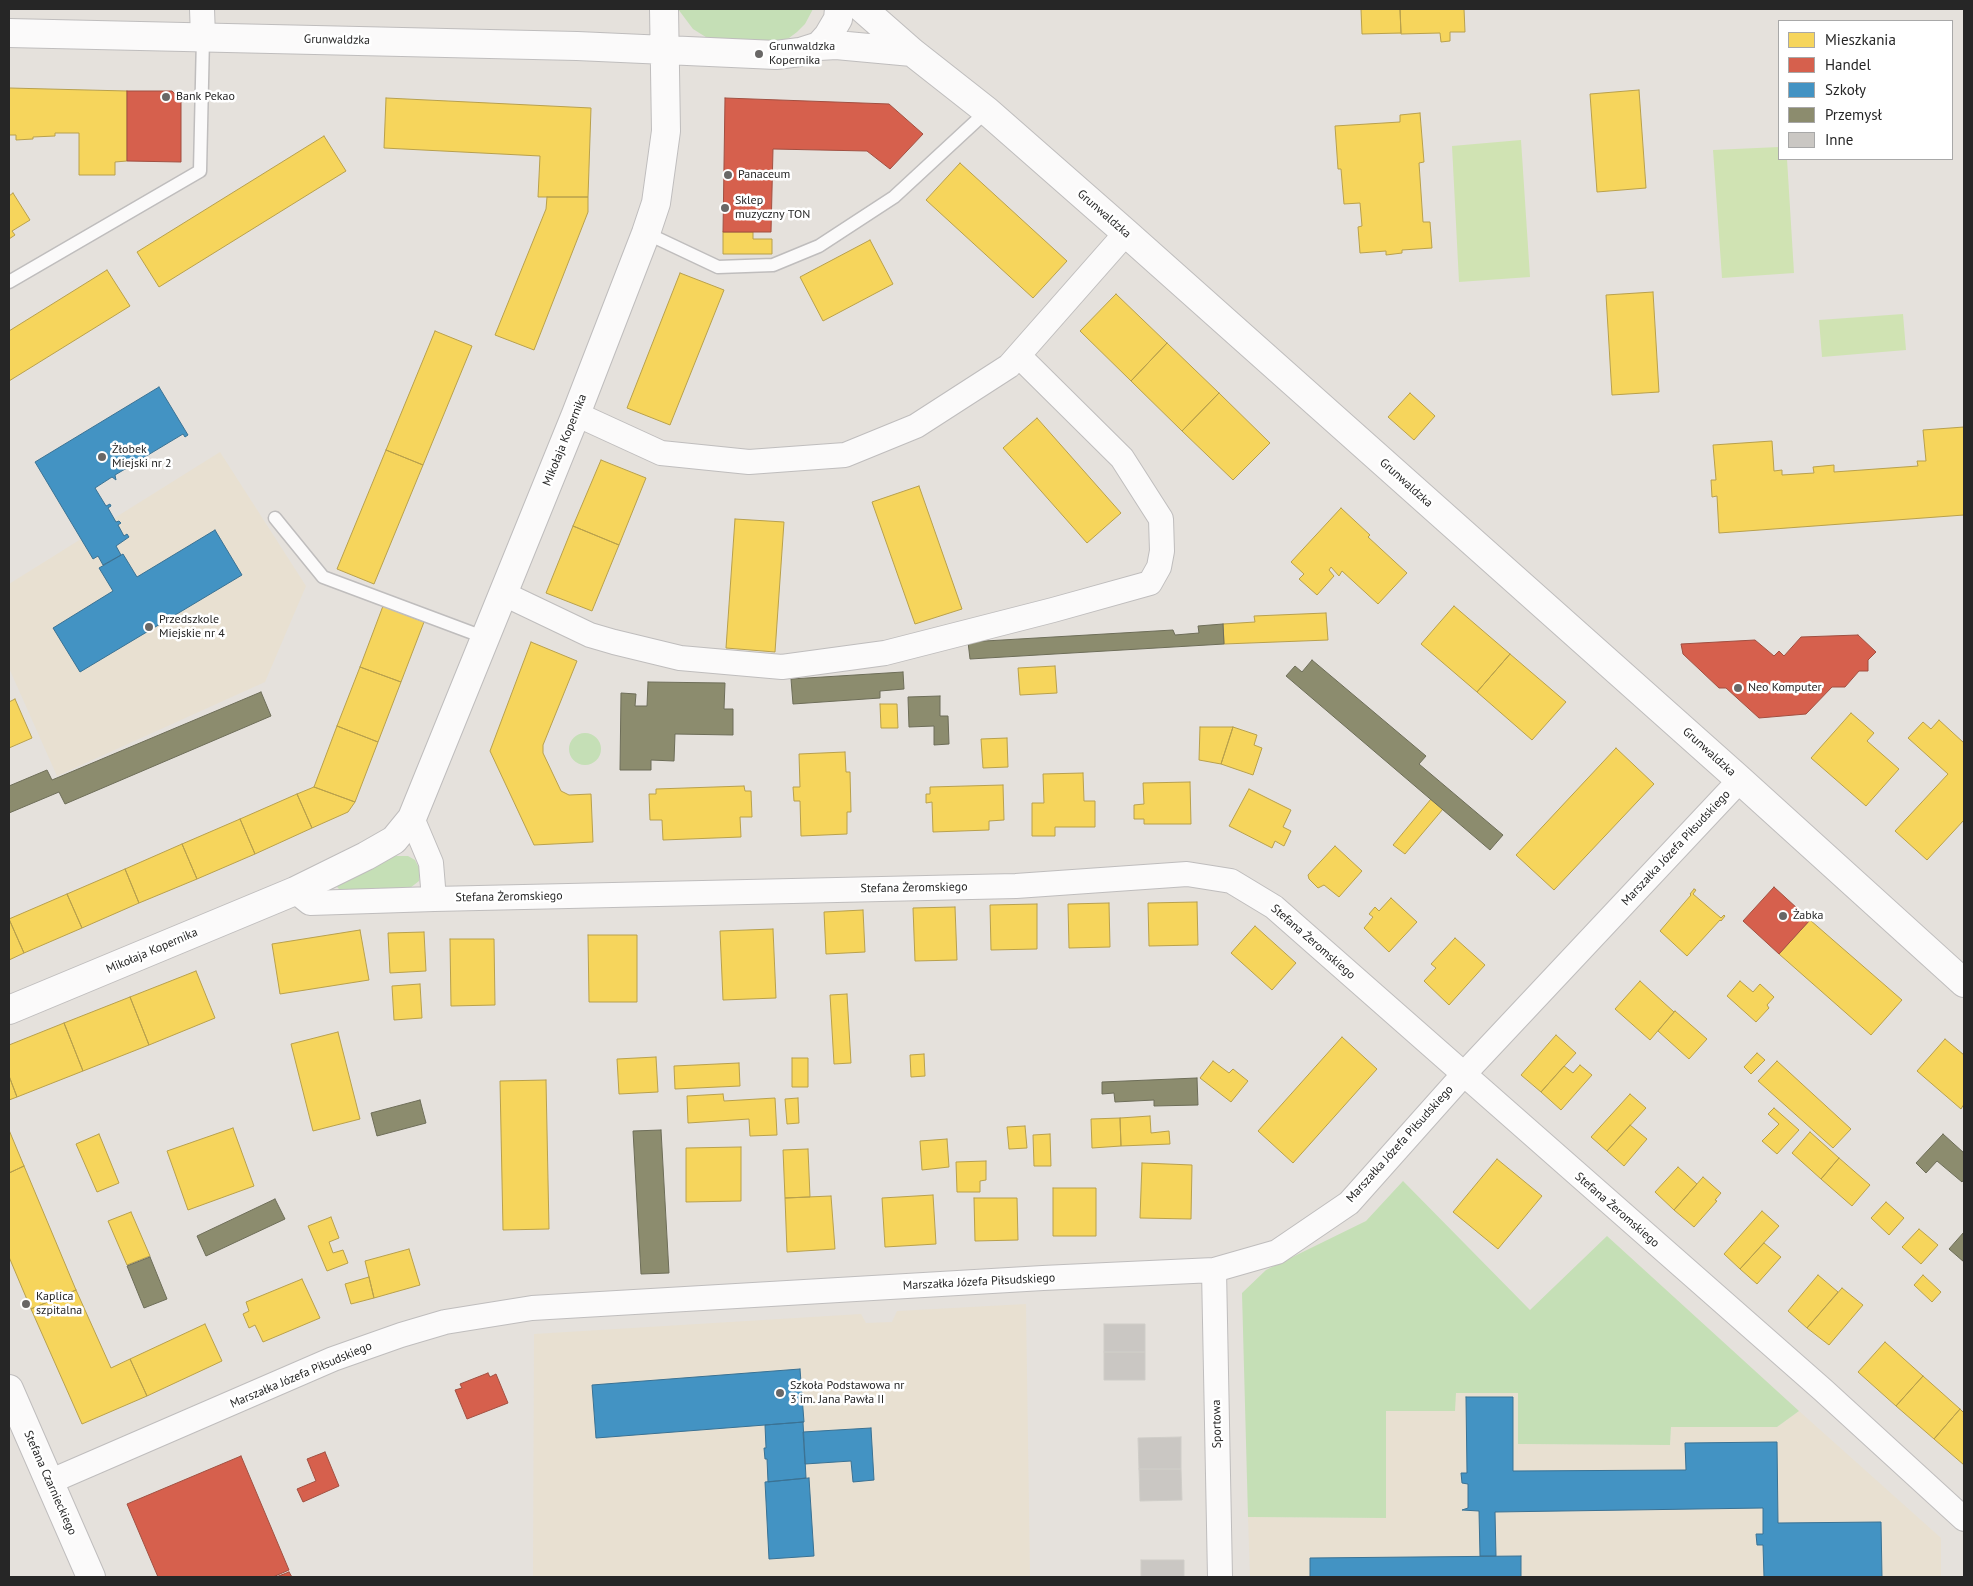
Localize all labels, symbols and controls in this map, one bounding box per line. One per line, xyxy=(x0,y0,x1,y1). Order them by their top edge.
legend xyxy=(1778,20,1953,160)
text: Mieszkania xyxy=(1825,30,1896,49)
street label: Grunwaldzka xyxy=(304,32,370,48)
place label: Grunwaldzka Kopernika xyxy=(769,40,835,68)
marker: Grunwaldzka Kopernika xyxy=(753,48,765,60)
text: Handel xyxy=(1825,55,1871,74)
text: Szkoły xyxy=(1825,80,1866,99)
place label: Bank Pekao xyxy=(176,90,235,104)
marker: Bank Pekao xyxy=(160,91,172,103)
text: Przemysł xyxy=(1825,105,1882,124)
text: Inne xyxy=(1825,130,1853,149)
place label: Panaceum xyxy=(738,168,790,182)
marker: Panaceum xyxy=(722,169,734,181)
street label: Grunwaldzka xyxy=(1074,187,1134,241)
place label: Sklep muzyczny TON xyxy=(735,194,810,222)
marker: Sklep muzyczny TON xyxy=(719,202,731,214)
street label: Mikołaja Kopernika xyxy=(540,392,590,488)
place label: Żłobek Miejski nr 2 xyxy=(112,443,172,471)
marker: Żłobek Miejski nr 2 xyxy=(96,451,108,463)
street label: Grunwaldzka xyxy=(1377,455,1435,511)
place label: Przedszkole Miejskie nr 4 xyxy=(159,613,225,641)
marker: Przedszkole Miejskie nr 4 xyxy=(143,621,155,633)
place label: Neo Komputer xyxy=(1748,681,1822,695)
marker: Neo Komputer xyxy=(1732,682,1744,694)
street label: Grunwaldzka xyxy=(1680,724,1738,780)
street label: Marszałka Józefa Piłsudskiego xyxy=(1619,787,1733,909)
street label: Stefana Żeromskiego xyxy=(860,880,968,896)
street label: Stefana Żeromskiego xyxy=(455,889,563,905)
street label: Stefana Żeromskiego xyxy=(1268,901,1358,983)
place label: Żabka xyxy=(1793,909,1823,923)
marker: Żabka xyxy=(1777,910,1789,922)
street label: Mikołaja Kopernika xyxy=(104,925,200,977)
street label: Marszałka Józefa Piłsudskiego xyxy=(1344,1083,1456,1205)
street label: Stefana Żeromskiego xyxy=(1572,1169,1662,1251)
street label: Marszałka Józefa Piłsudskiego xyxy=(902,1271,1056,1293)
place label: Kaplica szpitalna xyxy=(36,1290,82,1318)
marker: Kaplica szpitalna xyxy=(20,1298,32,1310)
street label: Marszałka Józefa Piłsudskiego xyxy=(228,1339,374,1411)
place label: Szkoła Podstawowa nr 3 im. Jana Pawła II xyxy=(790,1379,904,1407)
marker: Szkoła Podstawowa nr 3 im. Jana Pawła II xyxy=(774,1387,786,1399)
street label: Sportowa xyxy=(1209,1400,1225,1448)
street label: Stefana Czarnieckiego xyxy=(20,1429,80,1537)

